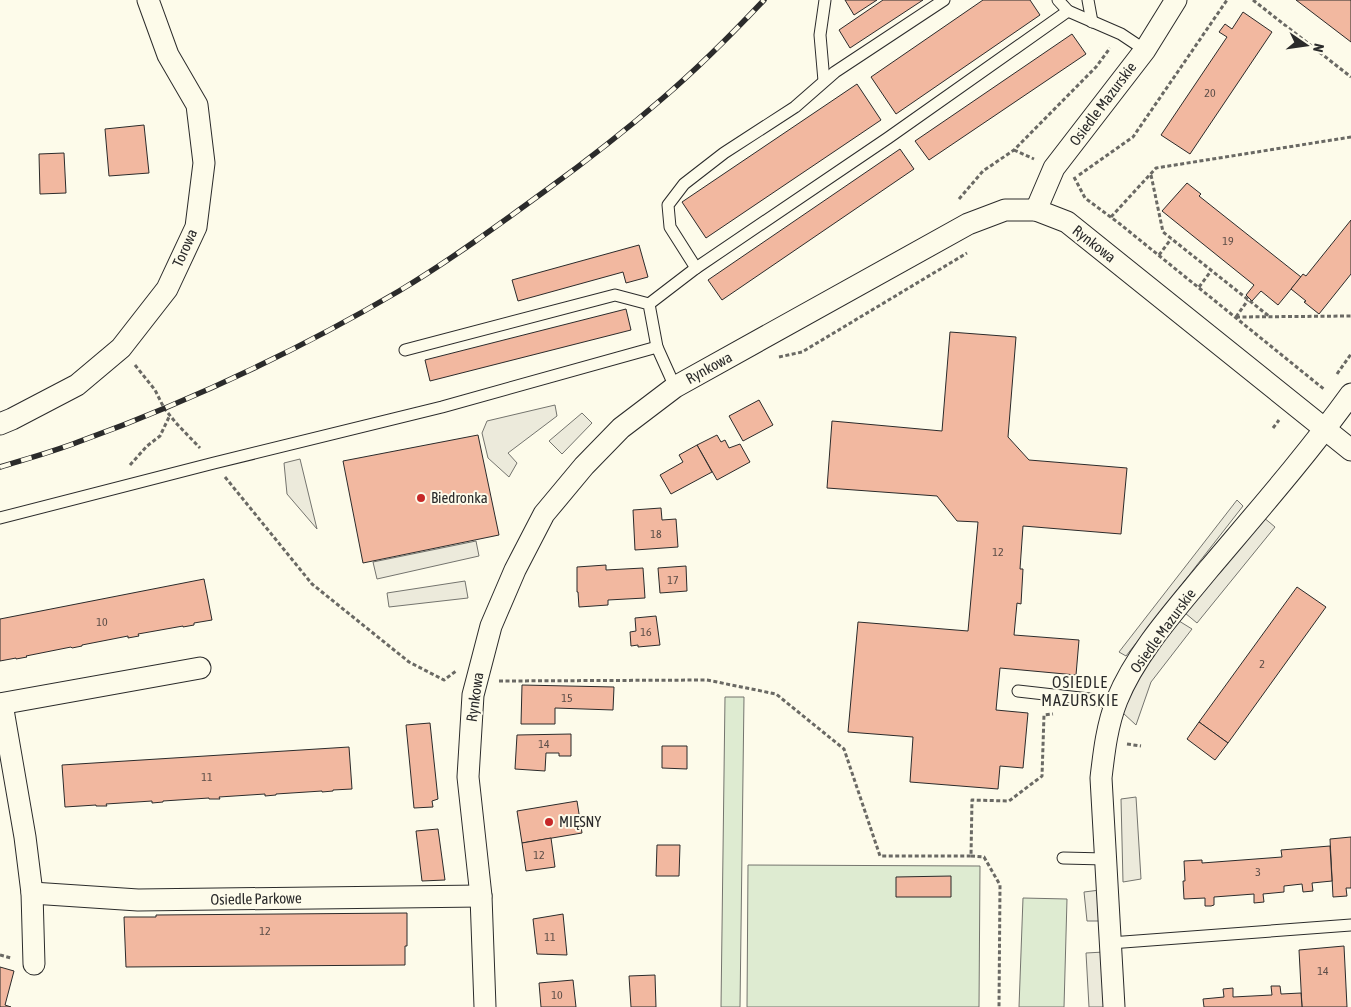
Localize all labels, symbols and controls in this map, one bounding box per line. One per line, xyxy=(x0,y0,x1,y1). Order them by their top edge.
north arrow xyxy=(1281,20,1331,70)
text: N xyxy=(1310,42,1327,54)
street label: Osiedle Mazurskie xyxy=(1066,59,1140,149)
house number: 20 xyxy=(1204,86,1216,100)
street label: Rynkowa xyxy=(1069,222,1119,266)
street label: Torowa xyxy=(169,226,200,269)
house number: 19 xyxy=(1222,234,1234,248)
street label: Rynkowa xyxy=(683,348,735,387)
place label: Biedronka xyxy=(431,489,488,506)
marker: Biedronka xyxy=(415,492,427,504)
house number: 18 xyxy=(650,527,662,541)
house number: 12 xyxy=(992,545,1004,559)
house number: 17 xyxy=(667,573,679,587)
street label: Osiedle Mazurskie xyxy=(1126,585,1199,676)
house number: 10 xyxy=(96,615,108,629)
house number: 16 xyxy=(640,625,652,639)
house number: 2 xyxy=(1259,657,1265,671)
street label: Rynkowa xyxy=(463,671,486,723)
district label: OSIEDLE MAZURSKIE xyxy=(1041,673,1119,709)
house number: 15 xyxy=(561,691,573,705)
house number: 14 xyxy=(538,737,550,751)
house number: 11 xyxy=(201,770,213,784)
place label: MIĘSNY xyxy=(559,813,601,830)
marker: MIĘSNY xyxy=(543,816,555,828)
house number: 12 xyxy=(533,848,545,862)
house number: 3 xyxy=(1255,865,1261,879)
street label: Osiedle Parkowe xyxy=(210,889,302,908)
house number: 12 xyxy=(259,924,271,938)
house number: 11 xyxy=(544,930,556,944)
house number: 14 xyxy=(1317,964,1329,978)
house number: 10 xyxy=(551,988,563,1002)

